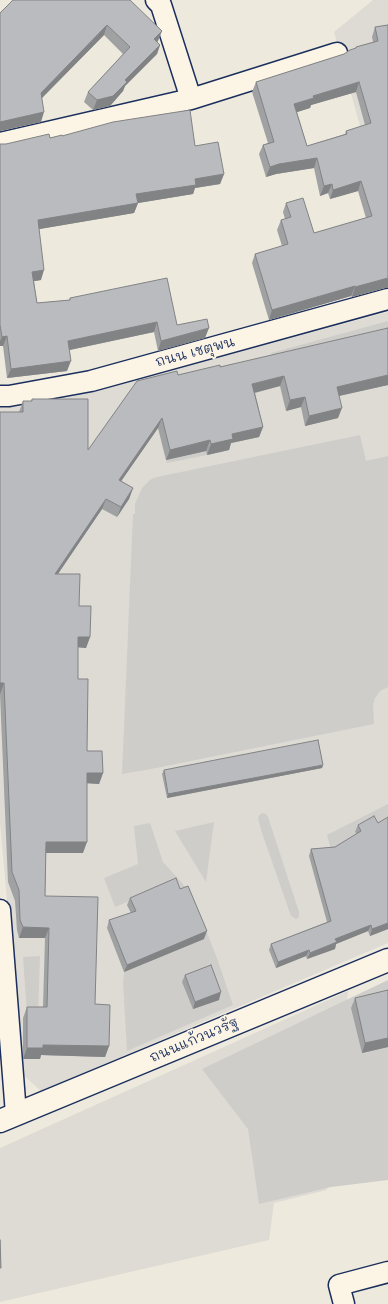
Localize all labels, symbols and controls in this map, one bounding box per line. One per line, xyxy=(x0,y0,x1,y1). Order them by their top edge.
street label: ถนน เชตุพน xyxy=(153,333,237,371)
street label: ถนนแก้วนวรัฐ xyxy=(147,1014,241,1066)

